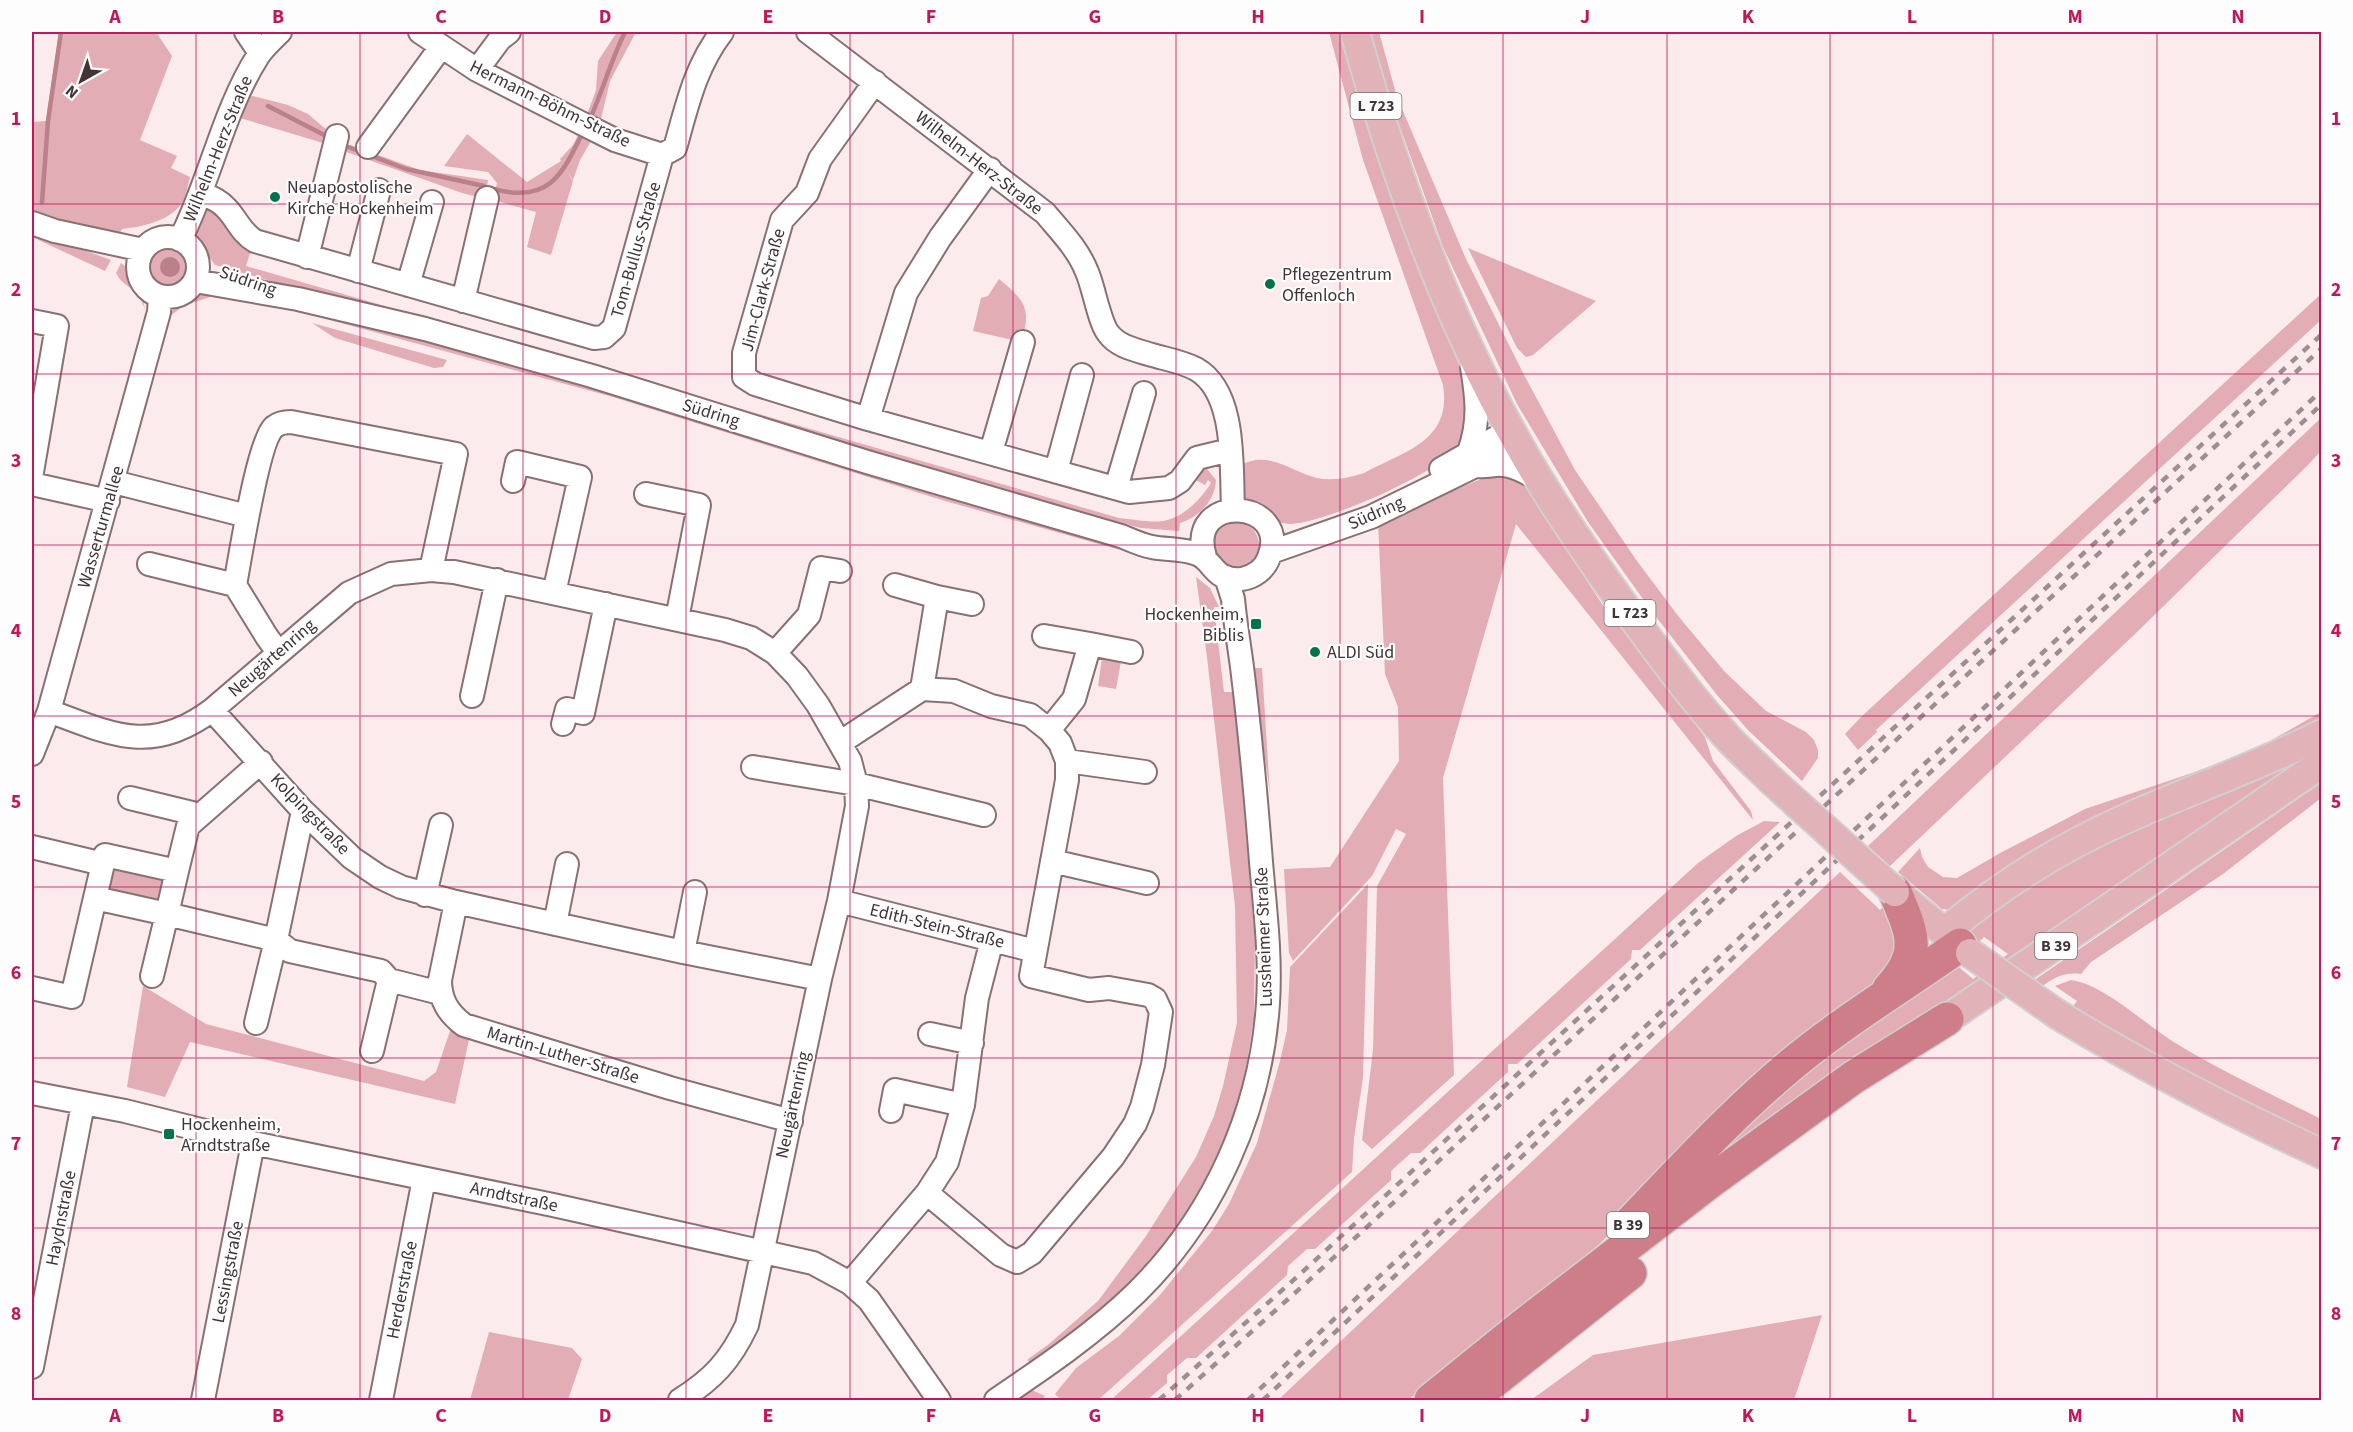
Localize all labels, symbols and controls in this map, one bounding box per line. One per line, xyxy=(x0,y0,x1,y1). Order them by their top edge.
text: A xyxy=(108,3,121,31)
text: B xyxy=(272,3,284,31)
text: C xyxy=(435,3,447,31)
text: D xyxy=(599,3,611,31)
text: E xyxy=(763,3,773,31)
text: F xyxy=(926,3,936,31)
text: G xyxy=(1089,3,1101,31)
text: H xyxy=(1251,3,1265,31)
text: I xyxy=(1419,3,1425,31)
text: J xyxy=(1580,3,1590,31)
text: K xyxy=(1742,3,1755,31)
text: L xyxy=(1907,3,1917,31)
text: M xyxy=(2067,3,2083,31)
text: N xyxy=(2231,3,2245,31)
north arrow xyxy=(51,51,111,111)
street label: Hermann-Böhm-Straße xyxy=(465,54,635,154)
street label: Wilhelm-Herz-Straße xyxy=(177,72,259,226)
text: N xyxy=(61,80,83,104)
road number: L 723 xyxy=(1350,93,1402,119)
text: 1 xyxy=(11,105,21,133)
street label: Wilhelm-Herz-Straße xyxy=(910,105,1048,221)
text: 1 xyxy=(2331,105,2341,133)
place label: Neuapostolische Kirche Hockenheim xyxy=(287,175,434,221)
street label: Tom-Bullus-Straße xyxy=(605,179,667,321)
marker: Neuapostolische Kirche Hockenheim xyxy=(268,190,282,204)
street label: Jim-Clark-Straße xyxy=(735,226,791,354)
street label: Südring xyxy=(216,260,280,302)
place label: Pflegezentrum Offenloch xyxy=(1282,262,1392,308)
text: 2 xyxy=(11,276,21,304)
text: 2 xyxy=(2331,276,2341,304)
marker: Pflegezentrum Offenloch xyxy=(1263,277,1277,291)
street label: Südring xyxy=(679,392,743,434)
text: 3 xyxy=(11,447,21,475)
text: 3 xyxy=(2331,447,2341,475)
street label: Wasserturmallee xyxy=(72,463,130,591)
street label: Südring xyxy=(1344,490,1408,536)
road number: L 723 xyxy=(1604,600,1656,626)
place label: Hockenheim, Biblis xyxy=(1144,602,1244,648)
street label: Neugärtenring xyxy=(223,613,321,703)
text: 4 xyxy=(11,617,22,645)
marker: Hockenheim, Biblis xyxy=(1249,617,1263,631)
text: 4 xyxy=(2331,617,2342,645)
place label: ALDI Süd xyxy=(1327,640,1394,665)
marker: ALDI Süd xyxy=(1308,645,1322,659)
street label: Kolpingstraße xyxy=(264,767,356,861)
text: 5 xyxy=(11,788,21,816)
text: 5 xyxy=(2331,788,2341,816)
street label: Lussheimer Straße xyxy=(1249,867,1279,1007)
street label: Edith-Stein-Straße xyxy=(867,897,1007,955)
road number: B 39 xyxy=(2035,933,2077,959)
text: 6 xyxy=(11,959,21,987)
text: 6 xyxy=(2331,959,2341,987)
street label: Martin-Luther-Straße xyxy=(484,1020,642,1090)
street label: Neugärtenring xyxy=(769,1049,817,1161)
place label: Hockenheim, Arndtstraße xyxy=(181,1112,281,1158)
marker: Hockenheim, Arndtstraße xyxy=(162,1127,176,1141)
text: 7 xyxy=(11,1130,21,1158)
text: 7 xyxy=(2331,1130,2341,1158)
street label: Haydnstraße xyxy=(40,1168,82,1268)
street label: Arndtstraße xyxy=(468,1175,560,1219)
road number: B 39 xyxy=(1607,1212,1649,1238)
street label: Lessingstraße xyxy=(206,1219,250,1325)
street label: Herderstraße xyxy=(380,1239,424,1341)
text: 8 xyxy=(11,1300,21,1328)
text: 8 xyxy=(2331,1300,2341,1328)
text: A xyxy=(108,1402,121,1430)
text: B xyxy=(272,1402,284,1430)
text: C xyxy=(435,1402,447,1430)
text: D xyxy=(599,1402,611,1430)
text: E xyxy=(763,1402,773,1430)
text: F xyxy=(926,1402,936,1430)
text: G xyxy=(1089,1402,1101,1430)
text: H xyxy=(1251,1402,1265,1430)
text: I xyxy=(1419,1402,1425,1430)
text: J xyxy=(1580,1402,1590,1430)
text: K xyxy=(1742,1402,1755,1430)
text: L xyxy=(1907,1402,1917,1430)
text: M xyxy=(2067,1402,2083,1430)
text: N xyxy=(2231,1402,2245,1430)

